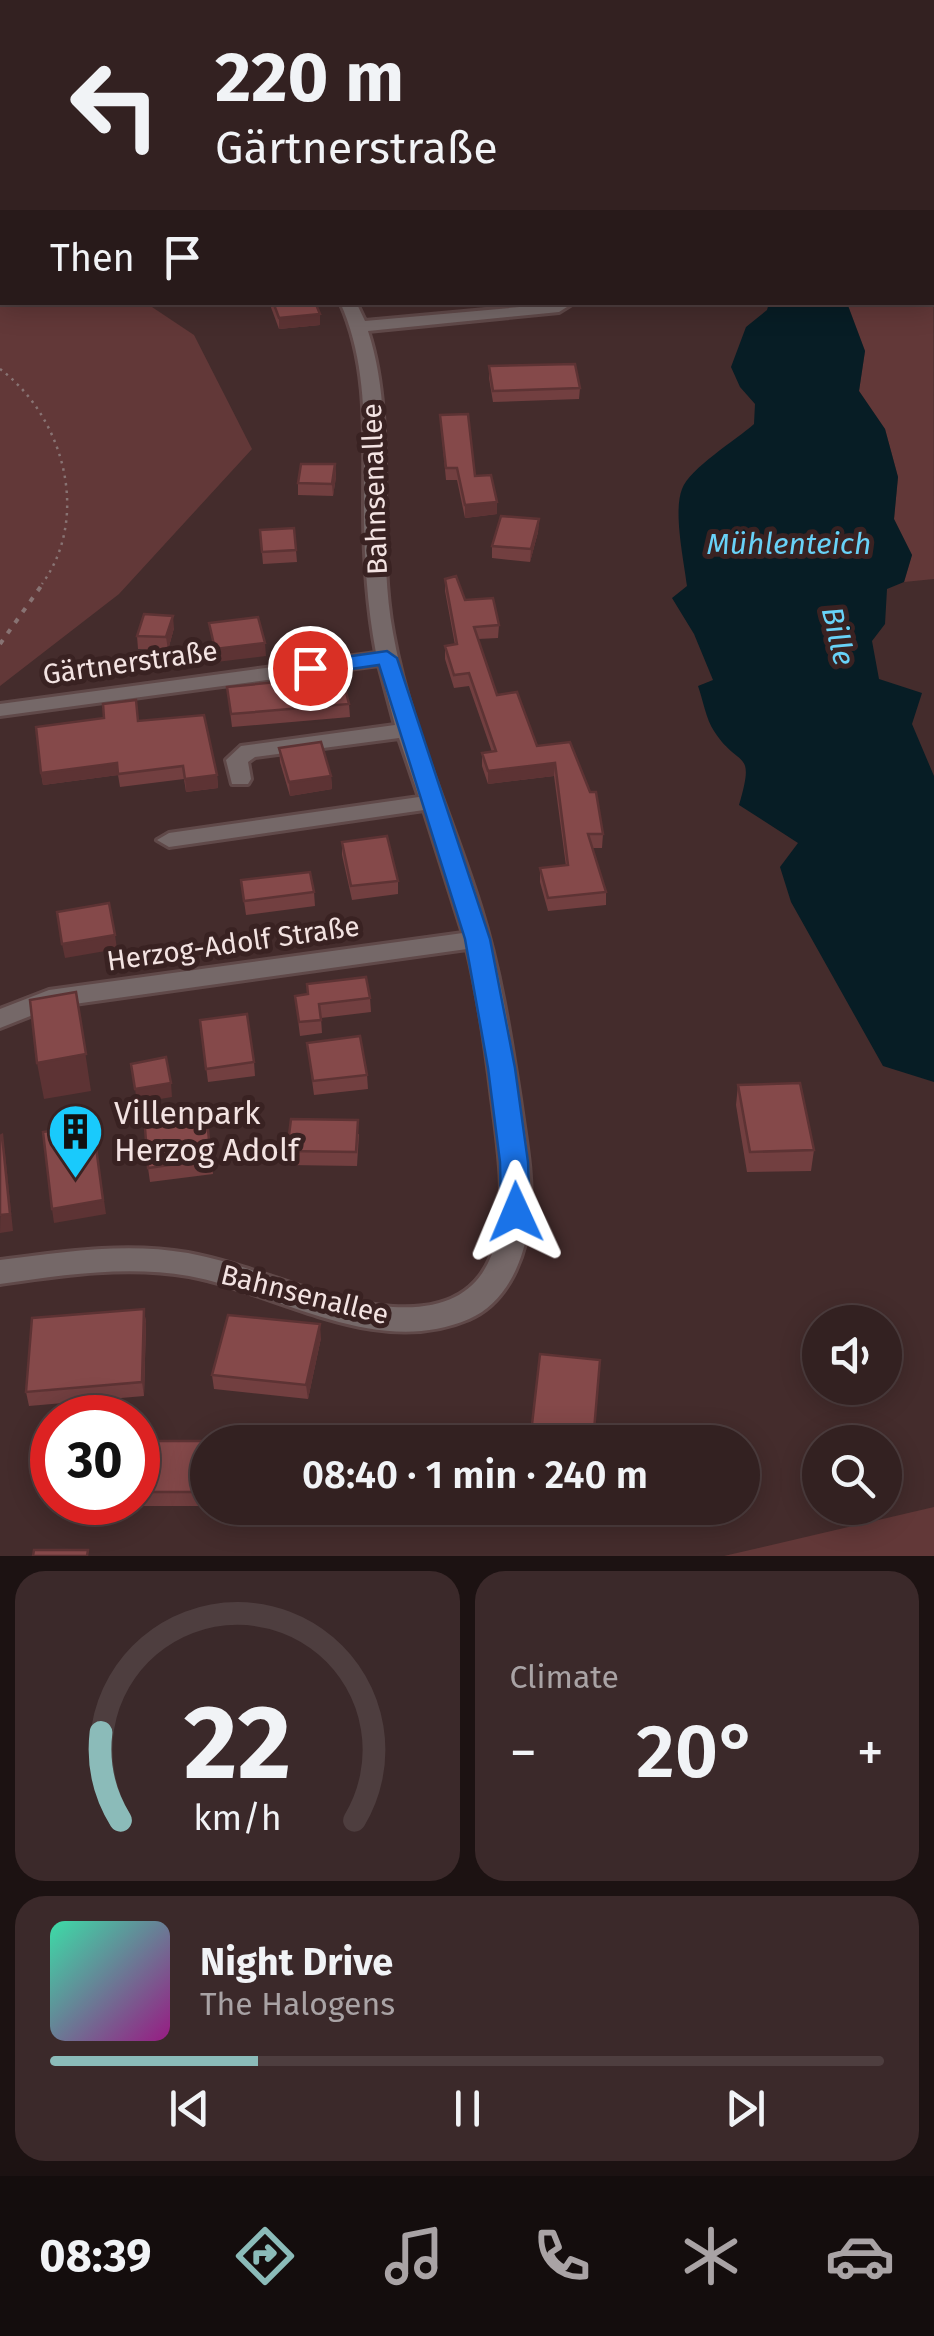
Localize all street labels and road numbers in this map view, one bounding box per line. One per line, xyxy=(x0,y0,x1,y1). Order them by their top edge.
street label: Bahnsenallee xyxy=(355,403,394,575)
street label: Gärtnerstraße xyxy=(41,634,220,691)
street label: Herzog-Adolf Straße xyxy=(105,909,362,978)
street label: Bahnsenallee xyxy=(218,1258,392,1331)

